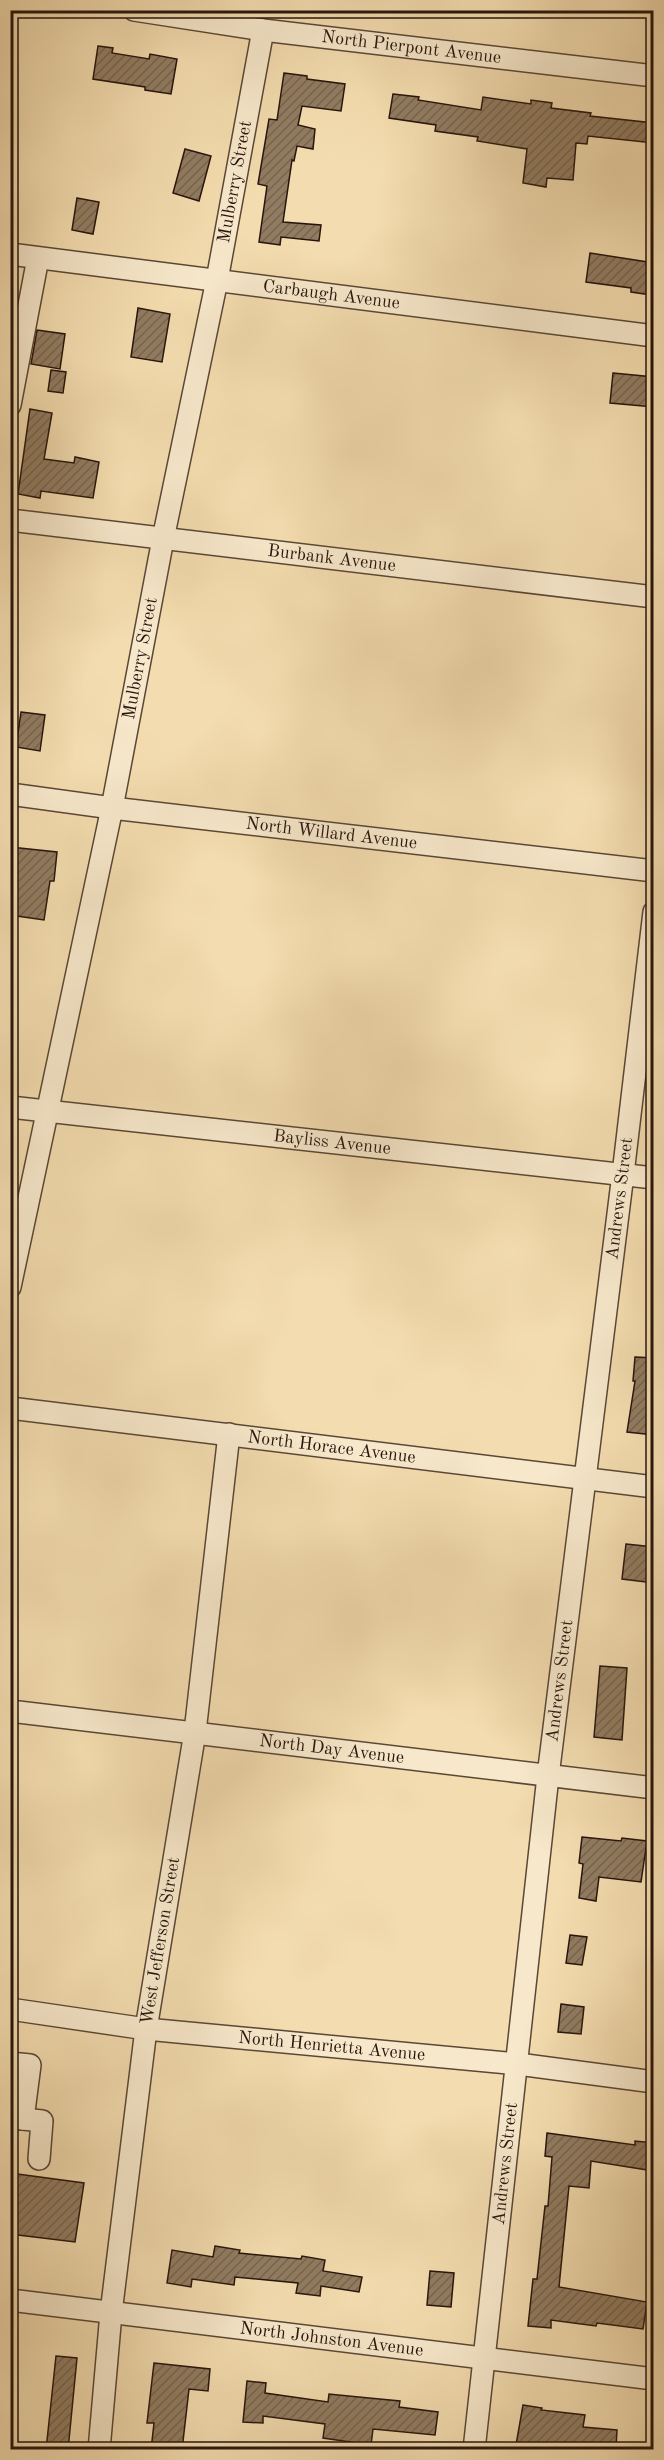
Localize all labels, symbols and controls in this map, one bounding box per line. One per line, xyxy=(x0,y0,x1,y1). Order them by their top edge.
street label: North Pierpont Avenue xyxy=(321,28,502,67)
street label: Mulberry Street xyxy=(215,119,255,244)
street label: Carbaugh Avenue xyxy=(262,277,401,313)
street label: Burbank Avenue xyxy=(267,542,397,575)
street label: Mulberry Street xyxy=(120,596,161,721)
street label: North Willard Avenue xyxy=(245,815,418,852)
street label: Bayliss Avenue xyxy=(272,1127,392,1158)
street label: Andrews Street xyxy=(603,1136,636,1261)
street label: North Horace Avenue xyxy=(247,1428,417,1467)
street label: Andrews Street xyxy=(543,1619,576,1743)
street label: North Day Avenue xyxy=(258,1732,405,1767)
street label: West Jefferson Street xyxy=(138,1856,183,2026)
street label: North Henrietta Avenue xyxy=(237,2029,426,2064)
street label: Andrews Street xyxy=(490,2102,521,2226)
street label: North Johnston Avenue xyxy=(239,2319,424,2360)

